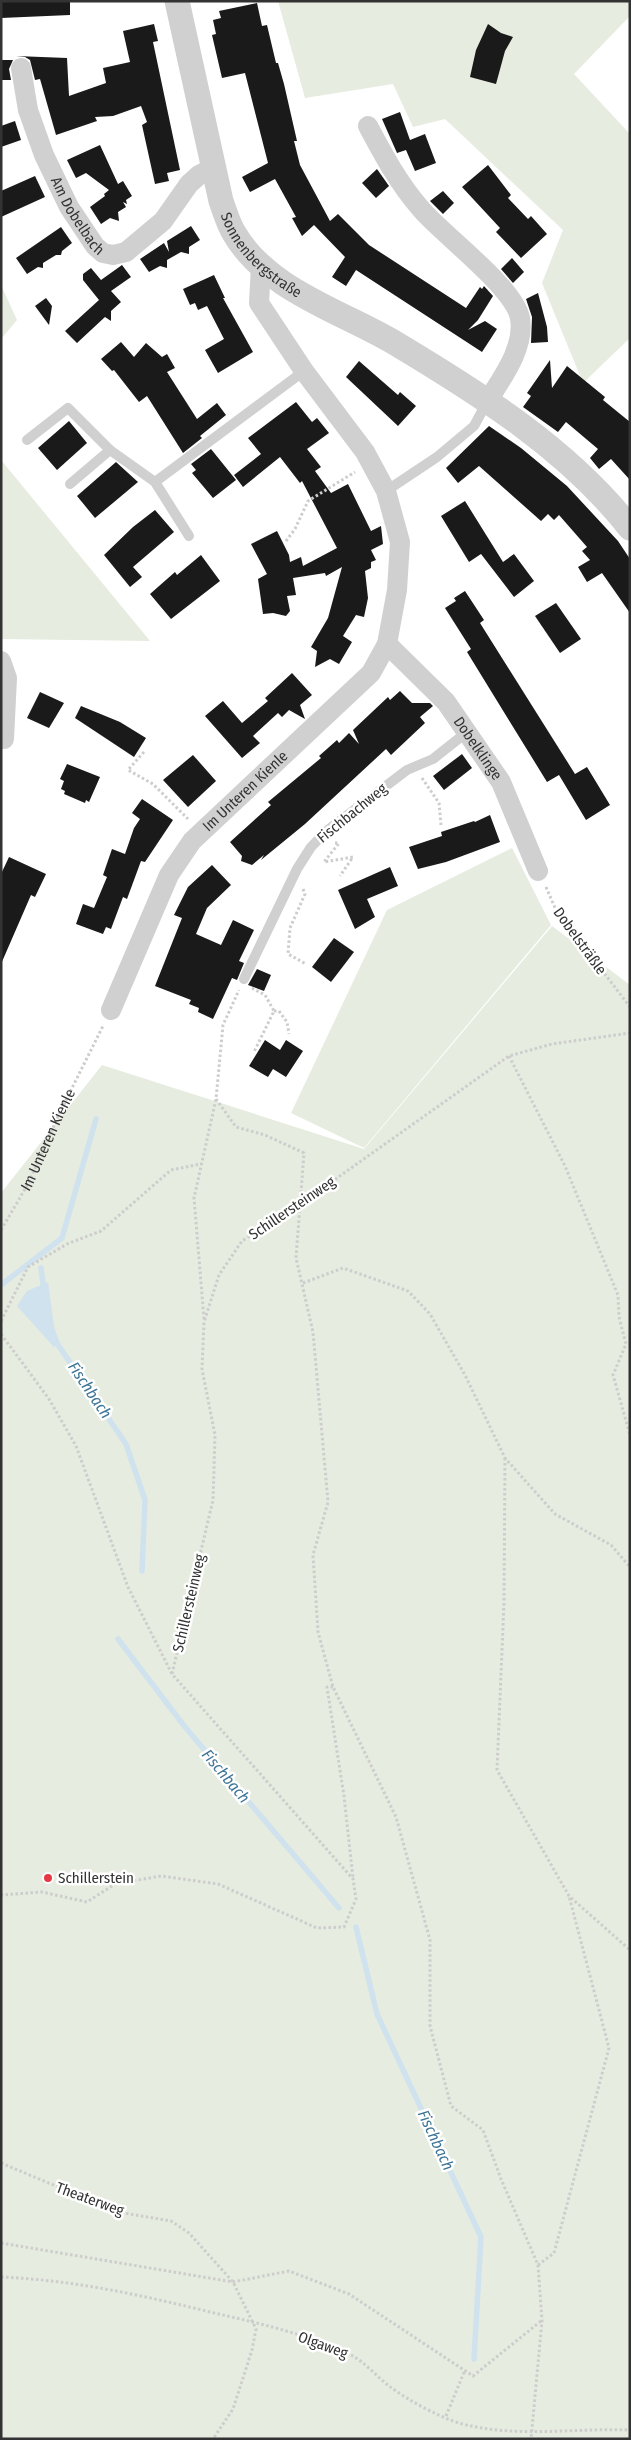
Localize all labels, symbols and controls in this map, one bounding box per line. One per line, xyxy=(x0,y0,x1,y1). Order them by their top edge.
street label: Am Dobelbach xyxy=(47,174,108,259)
street label: Sonnenbergstraße xyxy=(217,210,305,302)
street label: Dobelklinge xyxy=(450,713,506,783)
street label: Im Unteren Kienle xyxy=(199,747,291,835)
street label: Fischbachweg xyxy=(314,779,390,847)
street label: Dobelsträßle xyxy=(550,904,610,978)
street label: Im Unteren Kienle xyxy=(17,1086,79,1194)
street label: Schillersteinweg xyxy=(245,1172,339,1244)
water label: Fischbach xyxy=(64,1358,116,1422)
street label: Schillersteinweg xyxy=(169,1552,209,1654)
water label: Fischbach xyxy=(198,1745,254,1807)
place label: Schillerstein xyxy=(58,1869,134,1887)
marker: Schillerstein xyxy=(42,1872,54,1884)
water label: Fischbach xyxy=(414,2107,458,2173)
street label: Theaterweg xyxy=(54,2178,126,2220)
street label: Olgaweg xyxy=(296,2328,350,2362)

